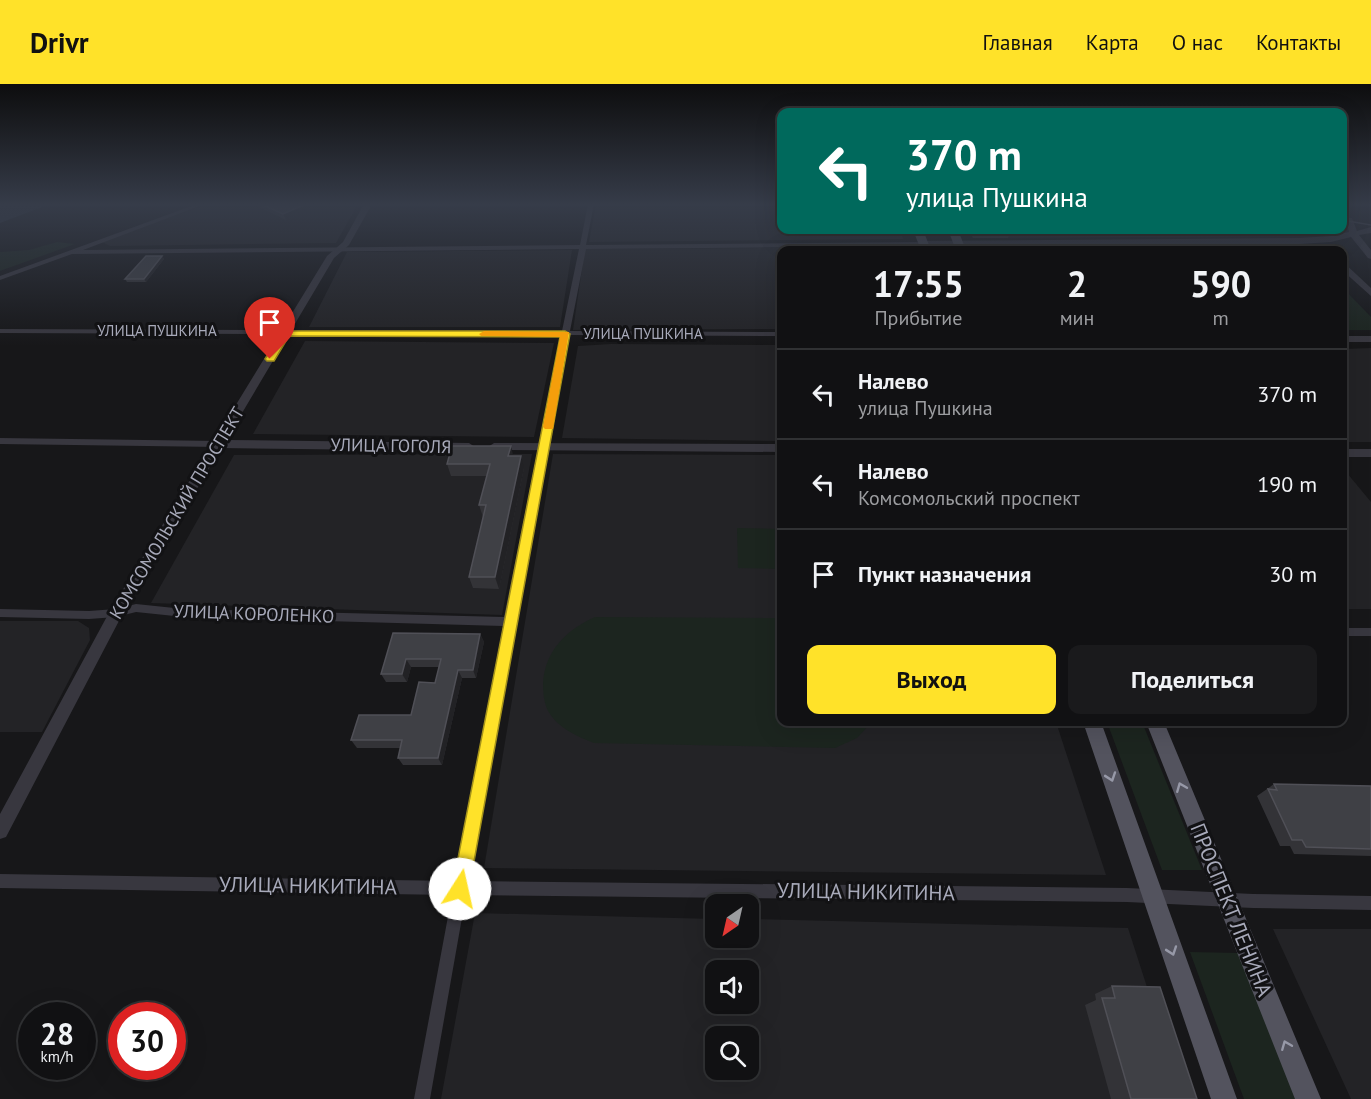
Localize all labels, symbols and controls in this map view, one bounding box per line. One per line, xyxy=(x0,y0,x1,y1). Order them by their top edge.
text: Drivr xyxy=(30,24,89,61)
text: Главная xyxy=(982,29,1053,56)
text: Карта xyxy=(1086,29,1139,56)
text: О нас xyxy=(1172,29,1223,56)
text: Контакты xyxy=(1256,29,1341,56)
text: 370 m xyxy=(906,127,1022,182)
icon: left xyxy=(807,132,885,210)
text: улица Пушкина xyxy=(906,180,1088,214)
text: 17:55 xyxy=(873,260,964,307)
text: 2 xyxy=(1067,260,1087,307)
text: 590 xyxy=(1190,260,1251,307)
pin xyxy=(244,297,295,359)
text: Прибытие xyxy=(874,305,962,331)
text: мин xyxy=(1060,305,1094,331)
text: m xyxy=(1213,305,1229,331)
icon: arrive xyxy=(253,306,286,339)
street label: УЛИЦА ПУШКИНА xyxy=(97,321,217,340)
street label: УЛИЦА ПУШКИНА xyxy=(583,324,703,343)
text: Налево xyxy=(858,367,929,395)
icon: left xyxy=(807,378,840,411)
text: 370 m xyxy=(1257,380,1317,408)
text: улица Пушкина xyxy=(858,395,993,421)
street label: КОМСОМОЛЬСКИЙ ПРОСПЕКТ xyxy=(104,402,249,623)
street label: УЛИЦА ГОГОЛЯ xyxy=(330,433,452,458)
text: Налево xyxy=(858,457,929,485)
icon: left xyxy=(807,468,840,501)
text: 190 m xyxy=(1257,470,1317,498)
text: Комсомольский проспект xyxy=(858,485,1080,511)
icon: arrive xyxy=(807,558,840,591)
text: Пункт назначения xyxy=(858,560,1031,588)
text: 30 m xyxy=(1269,560,1317,588)
street label: УЛИЦА КОРОЛЕНКО xyxy=(173,599,335,628)
button: Выход xyxy=(807,645,1056,714)
button: Поделиться xyxy=(1068,645,1317,714)
one-way arrow xyxy=(1104,771,1117,782)
one-way arrow xyxy=(1176,782,1188,793)
street label: ПРОСПЕКТ ЛЕНИНА xyxy=(1184,819,1279,1001)
position arrow xyxy=(428,857,492,921)
street label: УЛИЦА НИКИТИНА xyxy=(219,870,398,901)
street label: УЛИЦА НИКИТИНА xyxy=(777,876,956,907)
north arrow xyxy=(705,894,759,948)
map controls xyxy=(705,894,759,1080)
one-way arrow xyxy=(1165,945,1178,956)
button: sound xyxy=(705,960,759,1014)
speed limit sign: 30 xyxy=(108,1002,186,1080)
text: 28 xyxy=(40,1014,74,1053)
button: search xyxy=(705,1026,759,1080)
one-way arrow xyxy=(1281,1040,1293,1051)
text: km/h xyxy=(41,1047,73,1066)

